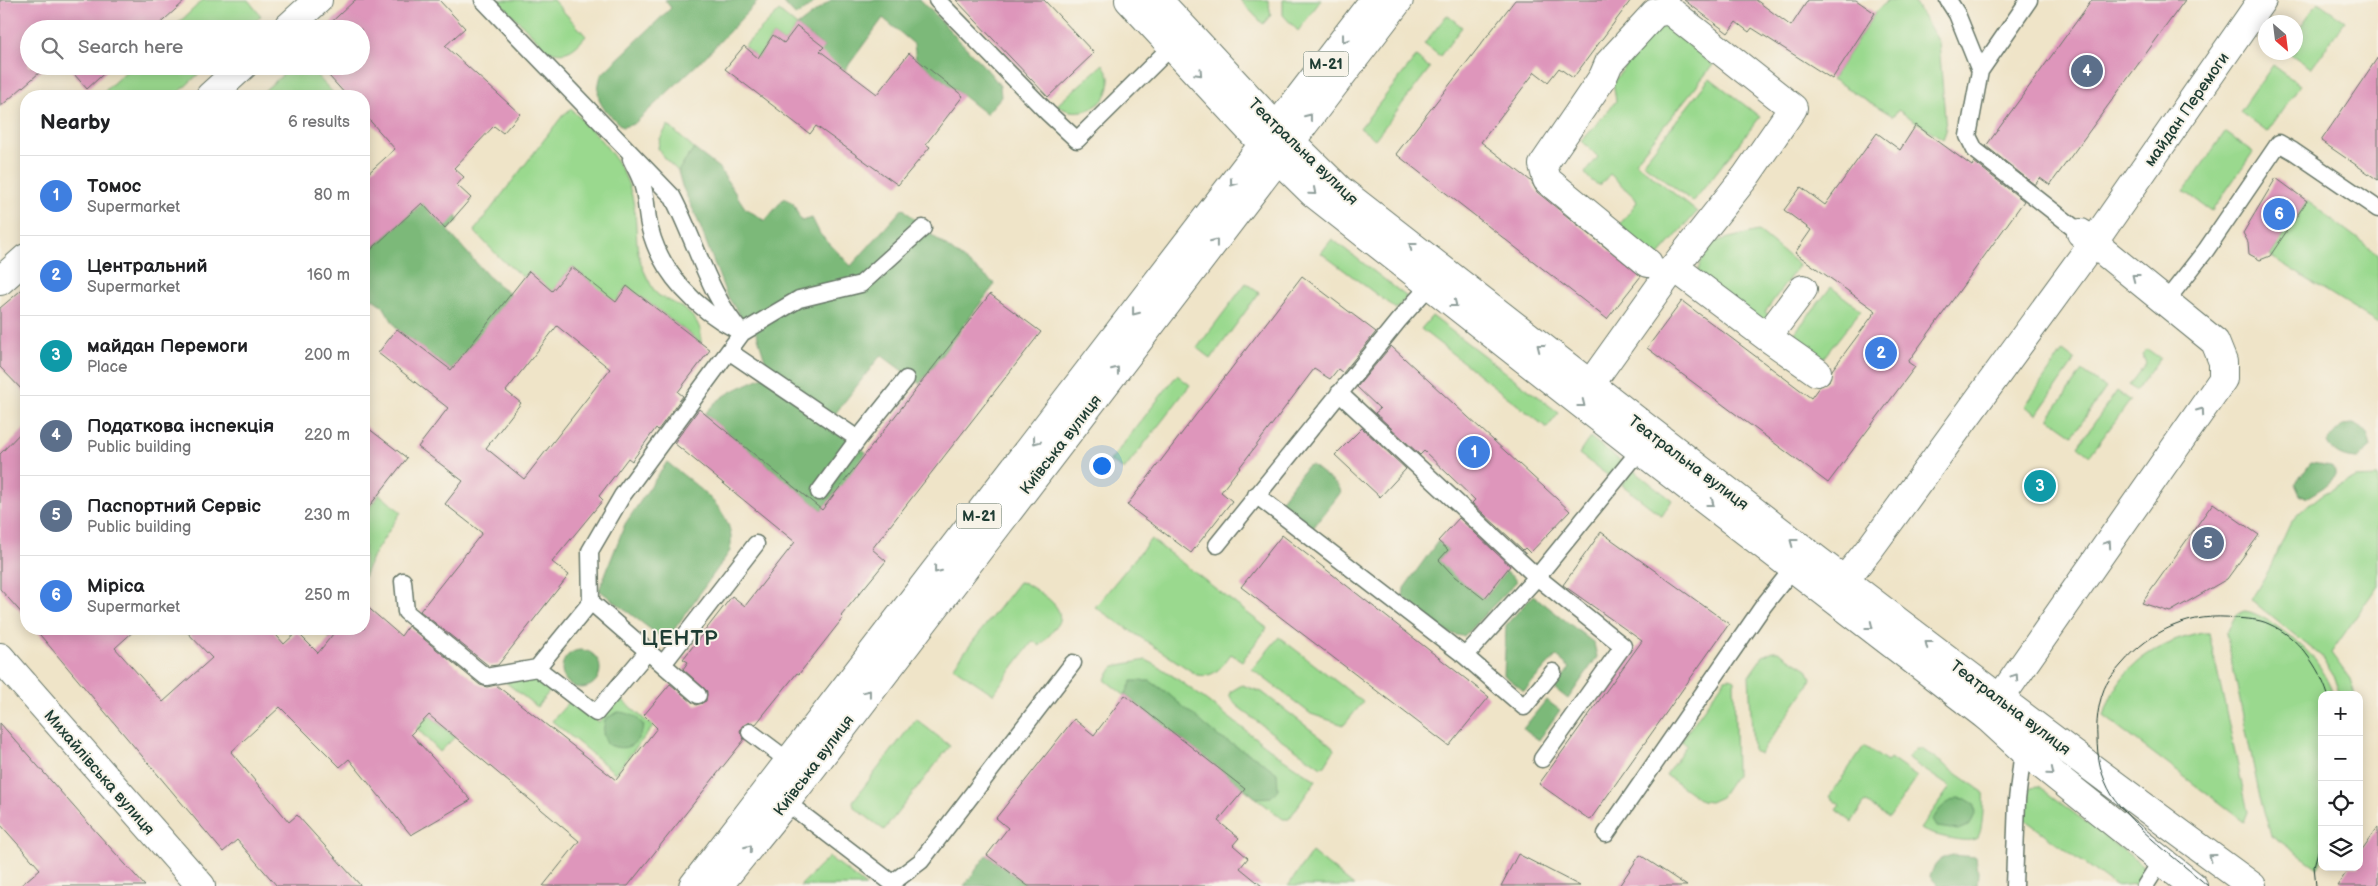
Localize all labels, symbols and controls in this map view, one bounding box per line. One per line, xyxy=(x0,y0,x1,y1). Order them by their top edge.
north arrow xyxy=(2258,15,2303,60)
search box xyxy=(20,20,370,75)
one-way arrow xyxy=(1342,33,1350,42)
icon: search xyxy=(38,34,66,62)
text: Search here xyxy=(78,36,183,59)
street label: майдан Перемоги xyxy=(2141,49,2234,170)
road number: М-21 xyxy=(1304,52,1348,76)
pin: 4 xyxy=(2071,52,2103,90)
one-way arrow xyxy=(1193,68,1202,77)
street label: Театральна вулиця xyxy=(1244,95,1362,210)
text: Nearby xyxy=(40,110,110,135)
text: 6 results xyxy=(288,113,350,132)
one-way arrow xyxy=(1303,113,1312,123)
text: Томос xyxy=(87,175,141,198)
one-way arrow xyxy=(1231,177,1239,186)
text: 1 xyxy=(53,186,59,205)
text: 80 m xyxy=(314,186,350,205)
one-way arrow xyxy=(1307,186,1316,195)
pin: 6 xyxy=(2263,195,2295,233)
text: Supermarket xyxy=(87,198,180,217)
one-way arrow xyxy=(1210,239,1218,248)
one-way arrow xyxy=(1408,243,1418,252)
text: Центральний xyxy=(87,255,208,278)
text: 2 xyxy=(51,266,61,285)
text: 160 m xyxy=(307,266,350,285)
one-way arrow xyxy=(2131,274,2141,283)
text: Supermarket xyxy=(87,278,180,297)
one-way arrow xyxy=(1448,298,1457,306)
one-way arrow xyxy=(1132,306,1140,315)
pin: 2 xyxy=(1865,334,1897,372)
text: майдан Перемоги xyxy=(87,335,248,358)
one-way arrow xyxy=(1536,343,1545,352)
text: 3 xyxy=(51,346,61,365)
text: 200 m xyxy=(304,346,350,365)
text: Place xyxy=(87,358,128,377)
one-way arrow xyxy=(1111,367,1120,376)
street label: Київська вулиця xyxy=(1016,391,1106,499)
one-way arrow xyxy=(1576,398,1586,407)
one-way arrow xyxy=(2195,407,2204,417)
street label: Театральна вулиця xyxy=(1624,412,1752,515)
text: Податкова інспекція xyxy=(87,415,274,438)
text: 4 xyxy=(51,426,61,445)
text: 220 m xyxy=(304,426,350,445)
pin: 1 xyxy=(1458,433,1490,471)
one-way arrow xyxy=(1033,435,1041,444)
text: Public building xyxy=(87,438,191,457)
your location xyxy=(1089,453,1115,479)
pin: 3 xyxy=(2024,467,2056,505)
text: Паспортний Сервіс xyxy=(87,495,261,518)
one-way arrow xyxy=(1705,497,1714,506)
road number: М-21 xyxy=(956,504,1002,528)
text: 5 xyxy=(51,506,61,525)
text: 230 m xyxy=(304,506,350,525)
text: Public building xyxy=(87,518,191,537)
pin: 5 xyxy=(2192,524,2224,562)
one-way arrow xyxy=(1789,539,1799,548)
one-way arrow xyxy=(2102,540,2111,550)
one-way arrow xyxy=(934,564,943,574)
text: Міріса xyxy=(87,575,145,598)
text: 6 xyxy=(51,586,61,605)
text: 250 m xyxy=(304,586,350,605)
text: Supermarket xyxy=(87,598,180,617)
one-way arrow xyxy=(1865,620,1874,629)
district label: ЦЕНТР xyxy=(642,626,718,651)
one-way arrow xyxy=(1925,642,1934,650)
street label: Театральна вулиця xyxy=(1946,657,2074,760)
one-way arrow xyxy=(2009,674,2019,683)
one-way arrow xyxy=(862,690,870,699)
map controls xyxy=(2318,691,2363,871)
button: + xyxy=(2318,691,2363,736)
street label: Михайлівська вулиця xyxy=(39,707,158,839)
street label: Київська вулиця xyxy=(770,712,858,820)
button: − xyxy=(2318,736,2363,781)
one-way arrow xyxy=(2045,767,2054,775)
button: locate xyxy=(2318,781,2363,826)
button: layers xyxy=(2318,826,2363,871)
one-way arrow xyxy=(743,845,751,854)
one-way arrow xyxy=(2208,854,2218,863)

